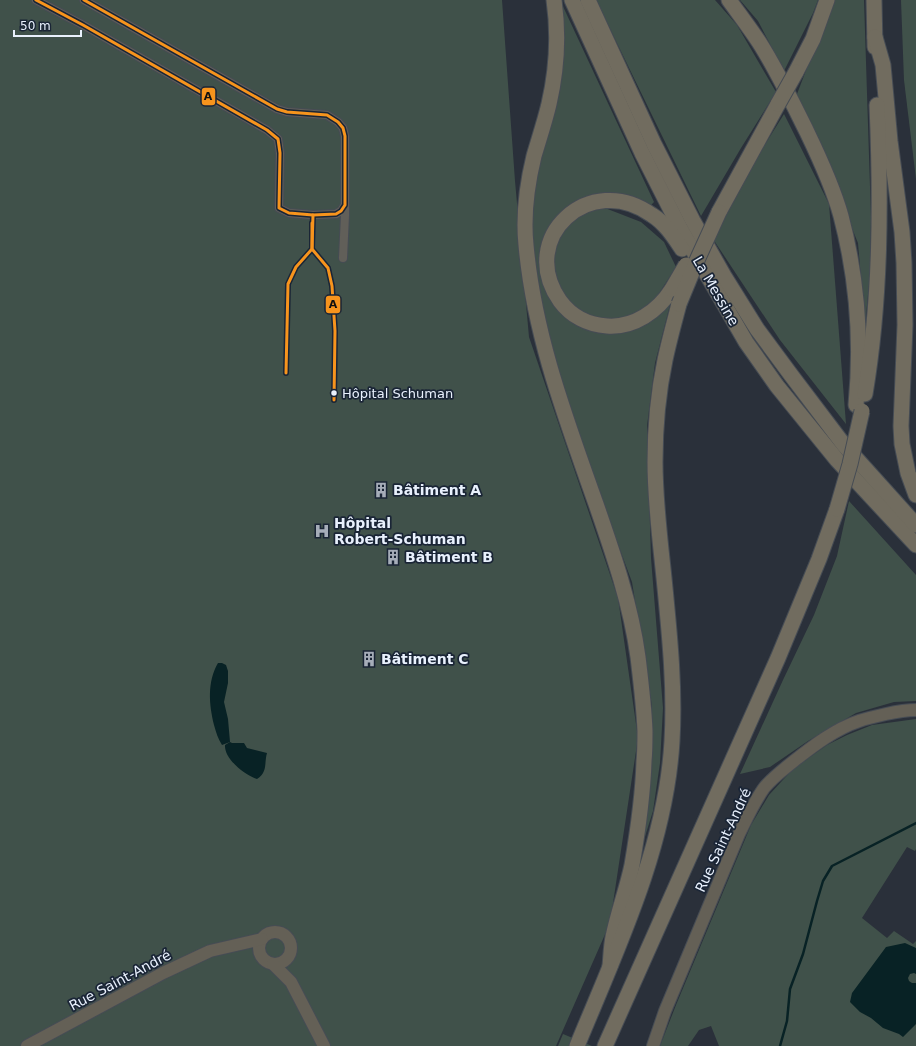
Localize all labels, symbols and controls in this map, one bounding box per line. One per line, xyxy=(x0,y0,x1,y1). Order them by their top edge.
scale bar xyxy=(14,12,81,38)
text: 50 m xyxy=(20,19,51,33)
line badge: A xyxy=(201,87,216,106)
text: A xyxy=(204,90,213,103)
street label: La Messine xyxy=(690,253,742,329)
line badge: A xyxy=(325,295,341,314)
text: A xyxy=(329,298,338,311)
place label: Hôpital Schuman xyxy=(342,386,453,401)
marker: Hôpital Schuman xyxy=(329,388,339,398)
building icon: Bâtiment A xyxy=(372,481,390,499)
place label: Bâtiment A xyxy=(393,482,481,498)
place label: Hôpital Robert-Schuman xyxy=(334,515,466,547)
hospital icon: Hôpital Robert-Schuman xyxy=(313,522,331,540)
building icon: Bâtiment B xyxy=(384,548,402,566)
place label: Bâtiment B xyxy=(405,549,493,565)
building icon: Bâtiment C xyxy=(360,650,378,668)
place label: Bâtiment C xyxy=(381,651,469,667)
street label: Rue Saint-André xyxy=(692,785,754,895)
street label: Rue Saint-André xyxy=(66,946,174,1014)

